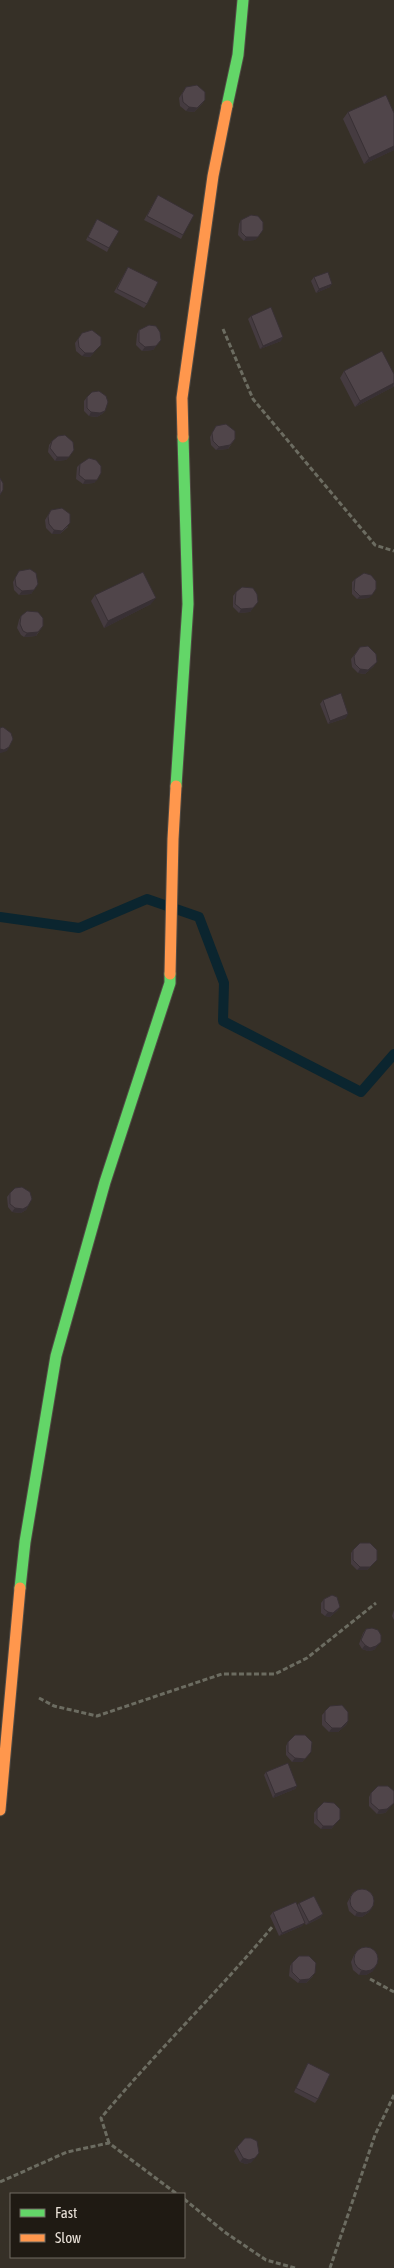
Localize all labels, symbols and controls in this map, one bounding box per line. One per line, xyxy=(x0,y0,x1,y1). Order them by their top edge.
legend xyxy=(10,2193,185,2258)
text: Fast xyxy=(55,2204,77,2221)
text: Slow xyxy=(55,2229,81,2246)

